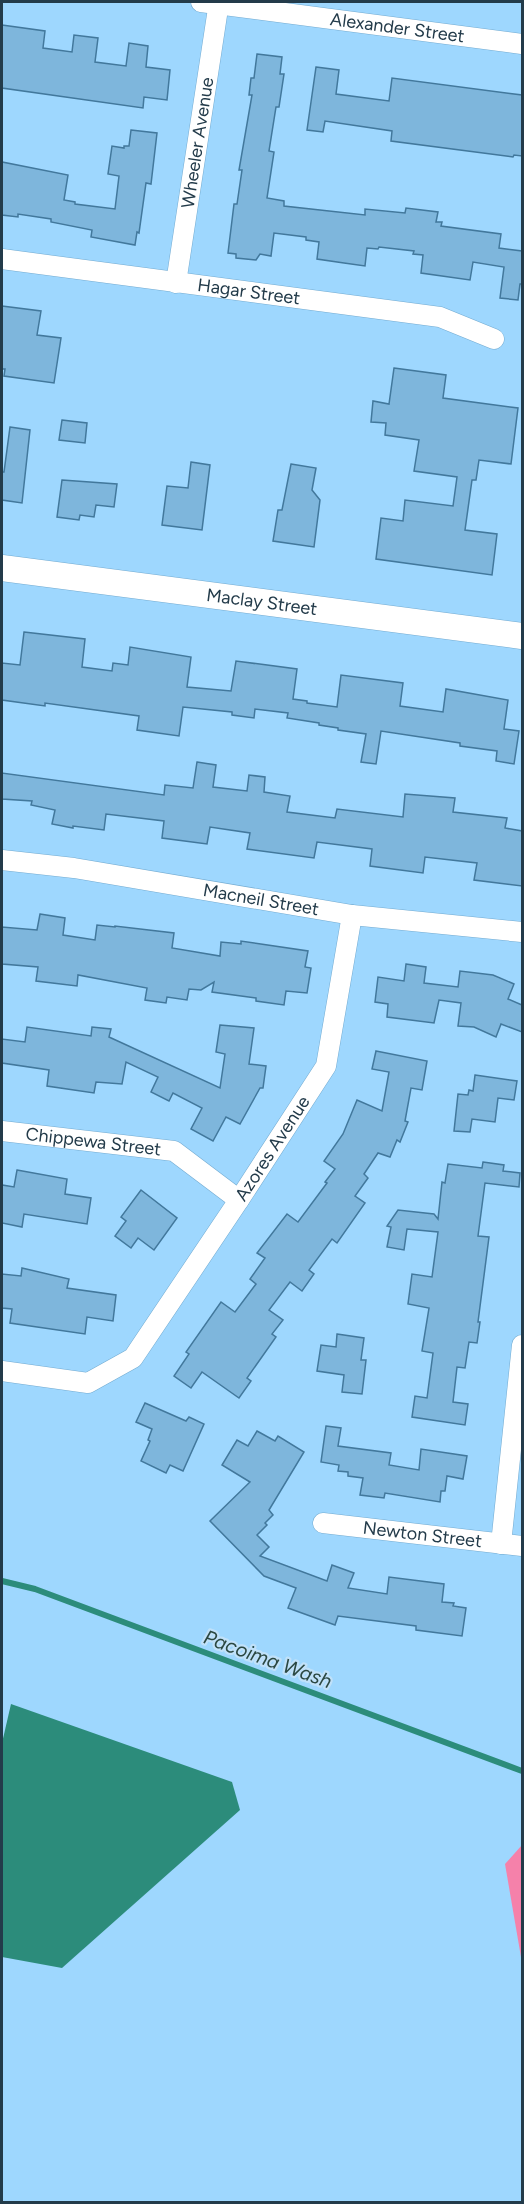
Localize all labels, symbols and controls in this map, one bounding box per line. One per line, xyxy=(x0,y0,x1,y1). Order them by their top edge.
street label: Alexander Street xyxy=(329,8,466,47)
street label: Wheeler Avenue xyxy=(177,75,218,210)
street label: Hagar Street xyxy=(196,274,302,309)
street label: Maclay Street xyxy=(205,584,319,620)
street label: Macneil Street xyxy=(201,879,321,920)
street label: Azores Avenue xyxy=(230,1092,315,1205)
street label: Chippewa Street xyxy=(25,1123,162,1160)
street label: Newton Street xyxy=(362,1517,483,1552)
water label: Pacoima Wash xyxy=(201,1625,335,1693)

